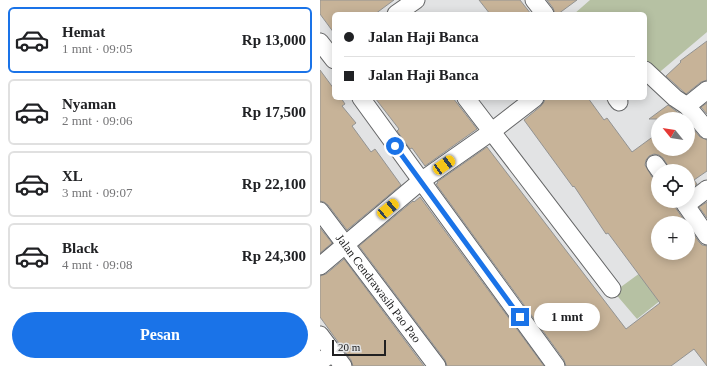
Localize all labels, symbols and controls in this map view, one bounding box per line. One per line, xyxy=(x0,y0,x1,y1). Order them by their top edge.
icon: car xyxy=(14,22,50,58)
text: Hemat xyxy=(62,24,105,40)
text: Jalan Haji Banca xyxy=(368,29,479,45)
text: Rp 13,000 xyxy=(242,32,306,48)
text: 1 mnt · 09:05 xyxy=(62,41,132,56)
text: Jalan Haji Banca xyxy=(368,67,479,83)
icon: car xyxy=(14,94,50,130)
text: Nyaman xyxy=(62,96,116,112)
text: Rp 17,500 xyxy=(242,104,306,120)
north arrow xyxy=(651,112,695,156)
map controls xyxy=(651,112,695,260)
text: 2 mnt · 09:06 xyxy=(62,113,132,128)
route start xyxy=(386,137,404,155)
car xyxy=(431,153,457,177)
button: locate xyxy=(651,164,695,208)
icon: car xyxy=(14,166,50,202)
text: XL xyxy=(62,168,83,184)
text: Rp 22,100 xyxy=(242,176,306,192)
text: 3 mnt · 09:07 xyxy=(62,185,132,200)
car xyxy=(375,197,401,221)
button: + xyxy=(651,216,695,260)
street label: Jalan Cendrawasih Pao Pao xyxy=(333,231,424,345)
icon: car xyxy=(14,238,50,274)
text: Black xyxy=(62,240,99,256)
text: Rp 24,300 xyxy=(242,248,306,264)
text: 4 mnt · 09:08 xyxy=(62,257,132,272)
callout: 1 mnt xyxy=(534,303,600,331)
route end xyxy=(511,308,529,326)
text: 1 mnt xyxy=(551,309,583,324)
button: Pesan xyxy=(12,312,308,358)
scale bar xyxy=(332,338,386,357)
text: 20 m xyxy=(338,341,360,353)

